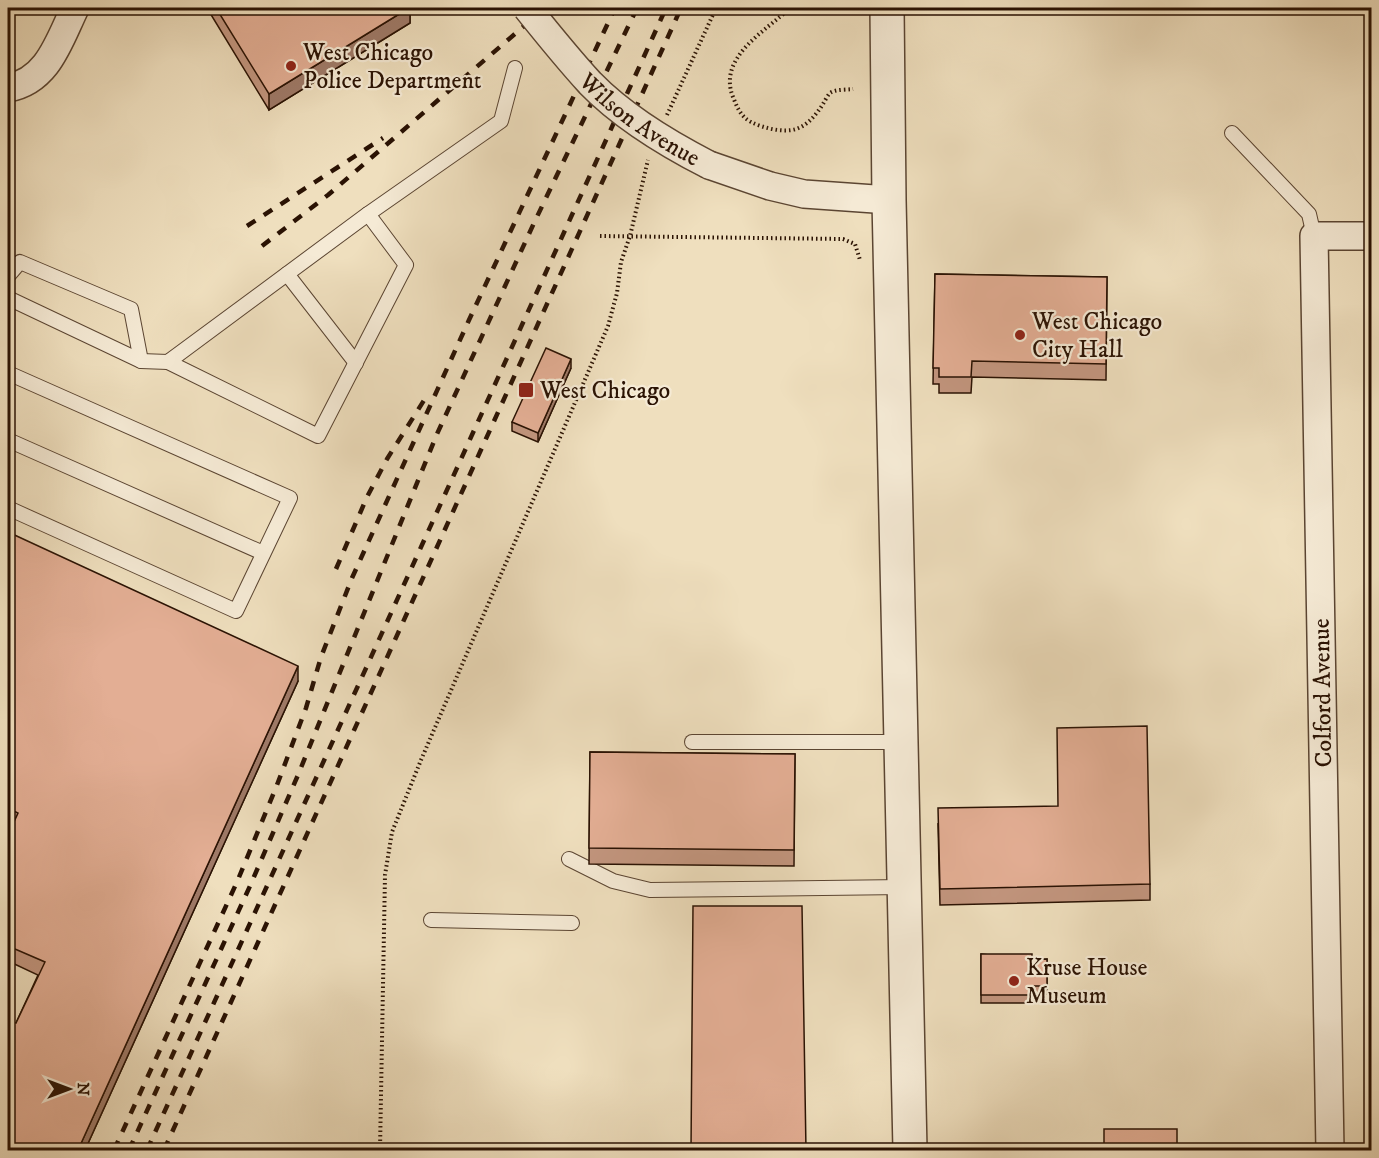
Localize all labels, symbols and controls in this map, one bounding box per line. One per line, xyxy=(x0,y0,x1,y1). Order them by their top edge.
place label: West Chicago Police Department xyxy=(302,38,482,96)
marker: West Chicago Police Department xyxy=(284,59,298,73)
street label: Wilson Avenue xyxy=(572,66,705,174)
place label: West Chicago City Hall xyxy=(1031,307,1162,365)
marker: West Chicago City Hall xyxy=(1013,328,1027,342)
place label: West Chicago xyxy=(539,376,670,406)
marker: West Chicago xyxy=(517,381,535,399)
street label: Colford Avenue xyxy=(1307,618,1339,768)
place label: Kruse House Museum xyxy=(1026,953,1148,1011)
marker: Kruse House Museum xyxy=(1007,974,1021,988)
north arrow xyxy=(39,1059,99,1119)
text: N xyxy=(73,1082,93,1096)

